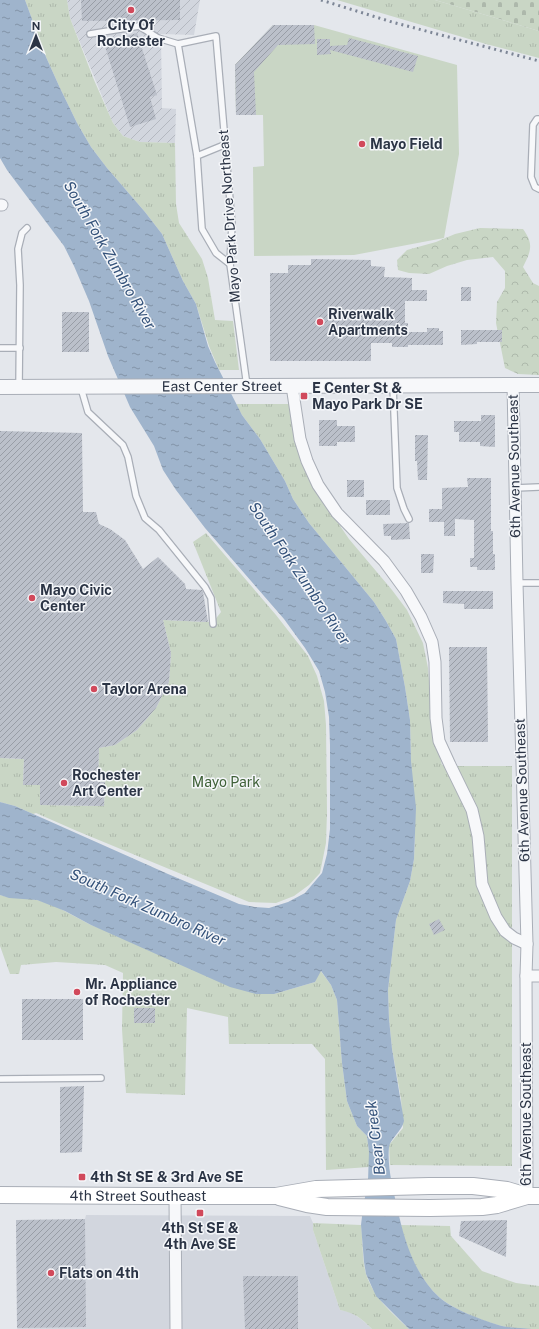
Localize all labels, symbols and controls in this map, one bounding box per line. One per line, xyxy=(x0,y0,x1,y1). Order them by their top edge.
marker: City Of Rochester xyxy=(126,5,136,15)
north arrow xyxy=(16,16,56,56)
place label: City Of Rochester xyxy=(97,17,165,49)
text: N xyxy=(32,20,40,32)
street label: Mayo Park Drive Northeast xyxy=(215,129,243,303)
place label: Mayo Field xyxy=(370,136,442,152)
marker: Mayo Field xyxy=(357,139,367,149)
water label: South Fork Zumbro River xyxy=(61,178,160,332)
place label: Riverwalk Apartments xyxy=(328,306,408,338)
marker: Riverwalk Apartments xyxy=(315,317,325,327)
street label: East Center Street xyxy=(162,378,282,394)
place label: E Center St & Mayo Park Dr SE xyxy=(312,380,423,412)
marker: E Center St & Mayo Park Dr SE xyxy=(299,391,309,401)
street label: 6th Avenue Southeast xyxy=(505,394,523,538)
water label: South Fork Zumbro River xyxy=(246,498,354,648)
place label: Mayo Civic Center xyxy=(40,582,112,614)
marker: Mayo Civic Center xyxy=(27,593,37,603)
place label: Taylor Arena xyxy=(102,681,187,697)
marker: Taylor Arena xyxy=(89,684,99,694)
street label: 6th Avenue Southeast xyxy=(511,718,533,862)
place label: Rochester Art Center xyxy=(72,767,143,799)
park label: Mayo Park xyxy=(192,774,260,790)
marker: Rochester Art Center xyxy=(59,778,69,788)
water label: South Fork Zumbro River xyxy=(68,865,229,949)
place label: Mr. Appliance of Rochester xyxy=(85,976,177,1008)
marker: Mr. Appliance of Rochester xyxy=(72,987,82,997)
street label: 6th Avenue Southeast xyxy=(518,1042,534,1186)
water label: Bear Creek xyxy=(362,1099,388,1176)
place label: 4th St SE & 3rd Ave SE xyxy=(90,1169,244,1185)
marker: 4th St SE & 3rd Ave SE xyxy=(77,1172,87,1182)
street label: 4th Street Southeast xyxy=(69,1187,206,1204)
marker: 4th St SE & 4th Ave SE xyxy=(195,1208,205,1218)
place label: 4th St SE & 4th Ave SE xyxy=(161,1220,239,1252)
place label: Flats on 4th xyxy=(59,1265,139,1281)
marker: Flats on 4th xyxy=(46,1268,56,1278)

